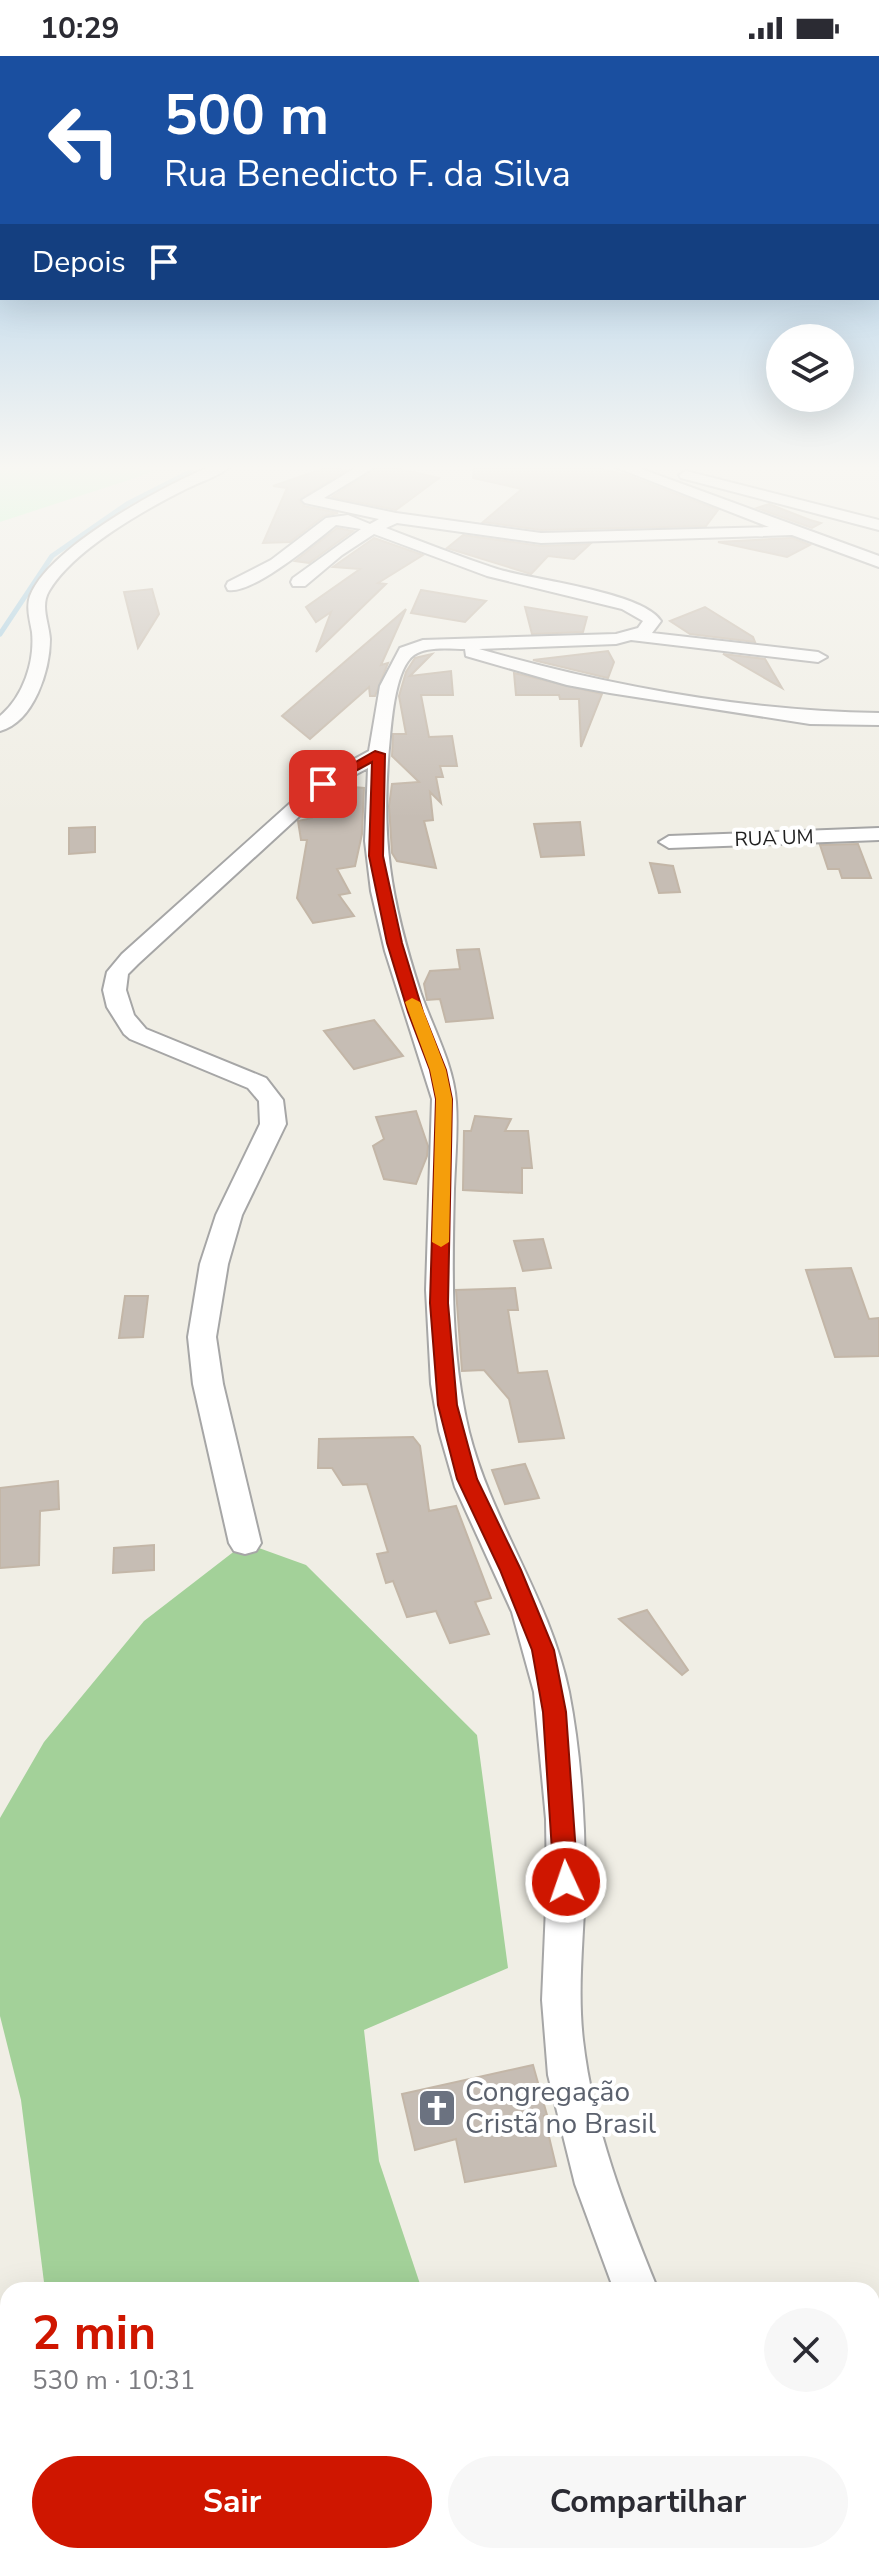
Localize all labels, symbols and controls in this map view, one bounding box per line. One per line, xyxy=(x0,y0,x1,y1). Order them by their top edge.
text: 10:29 xyxy=(40,8,119,49)
text: 500 m xyxy=(164,77,329,154)
icon: left xyxy=(32,88,136,192)
text: Rua Benedicto F. da Silva xyxy=(164,150,571,199)
icon: arrive xyxy=(142,240,186,284)
text: Depois xyxy=(32,242,126,283)
map controls xyxy=(766,324,854,412)
button: layers xyxy=(766,324,854,412)
pin xyxy=(289,750,357,818)
icon: arrive xyxy=(301,762,345,806)
street label: RUA UM xyxy=(734,823,814,853)
position arrow xyxy=(524,1840,608,1924)
place label: Congregação Cristã no Brasil xyxy=(465,2073,657,2143)
church icon: Congregação Cristã no Brasil xyxy=(416,2087,458,2129)
text: 2 min xyxy=(32,2300,156,2366)
button: close xyxy=(764,2308,848,2392)
text: 530 m · 10:31 xyxy=(32,2363,195,2398)
button: Sair xyxy=(32,2456,432,2548)
button: Compartilhar xyxy=(448,2456,848,2548)

